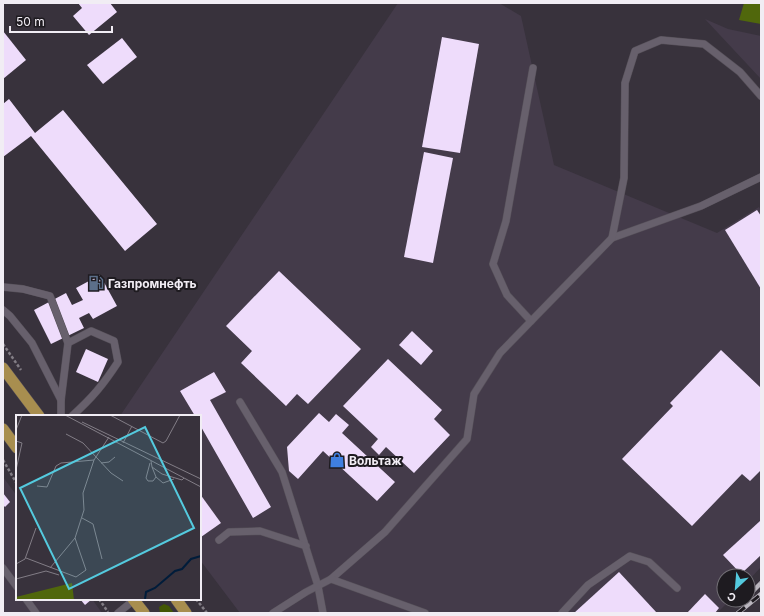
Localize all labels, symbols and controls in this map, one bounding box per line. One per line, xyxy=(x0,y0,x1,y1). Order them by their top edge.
scale bar xyxy=(10,8,112,34)
text: 50 m xyxy=(16,14,45,29)
fuel station icon: Газпромнефть xyxy=(87,274,105,292)
place label: Газпромнефть xyxy=(108,276,197,291)
inset map xyxy=(16,415,201,600)
shop icon: Вольтаж xyxy=(328,451,346,469)
place label: Вольтаж xyxy=(349,453,402,468)
north arrow xyxy=(716,568,756,608)
text: С xyxy=(725,589,738,605)

